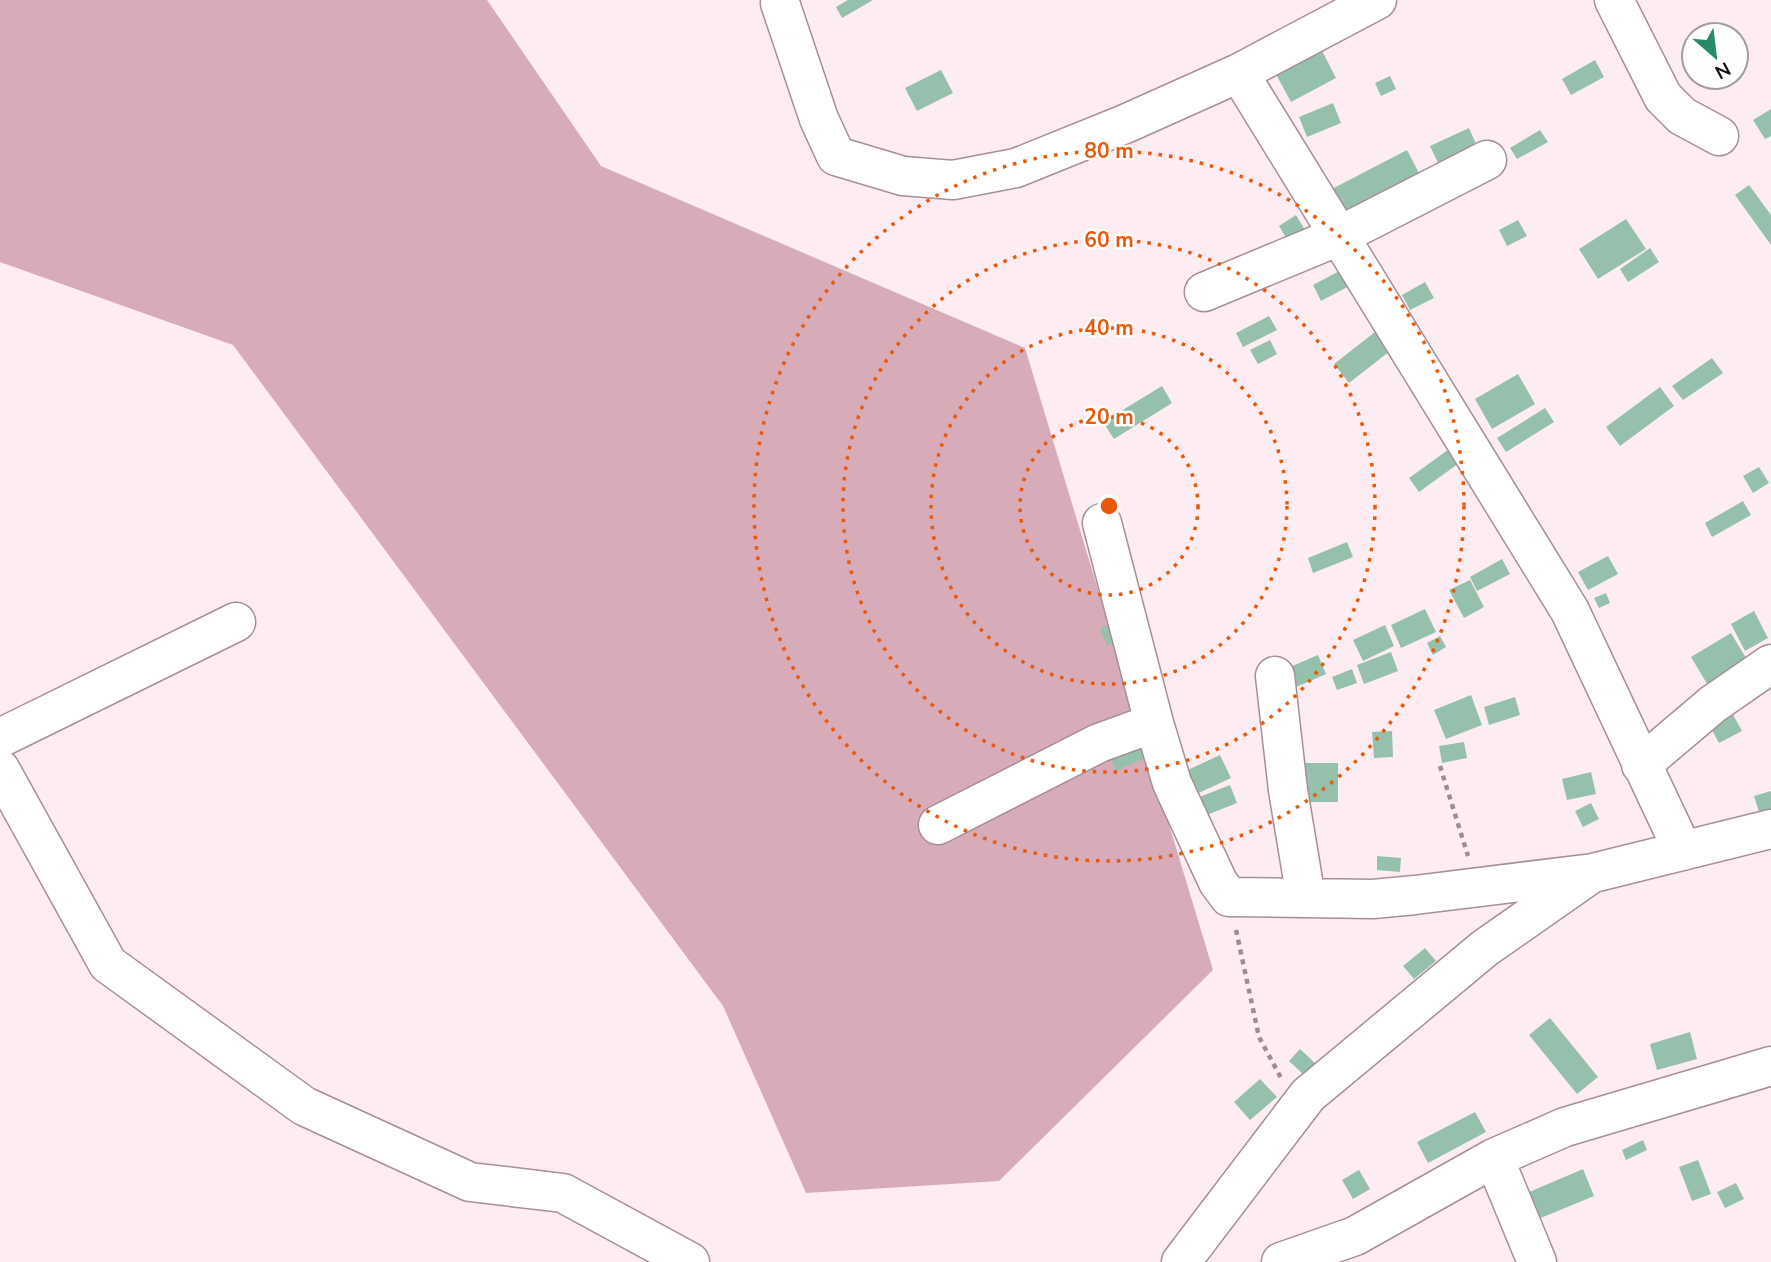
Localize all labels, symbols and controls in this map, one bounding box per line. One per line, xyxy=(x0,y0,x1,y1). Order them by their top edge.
north arrow xyxy=(1680,21,1750,91)
text: N xyxy=(1710,55,1735,85)
text: 80 m xyxy=(1084,137,1134,165)
text: 60 m xyxy=(1084,226,1134,254)
text: 40 m xyxy=(1084,314,1134,342)
text: 20 m xyxy=(1084,403,1134,431)
centre of rings xyxy=(1097,494,1121,518)

